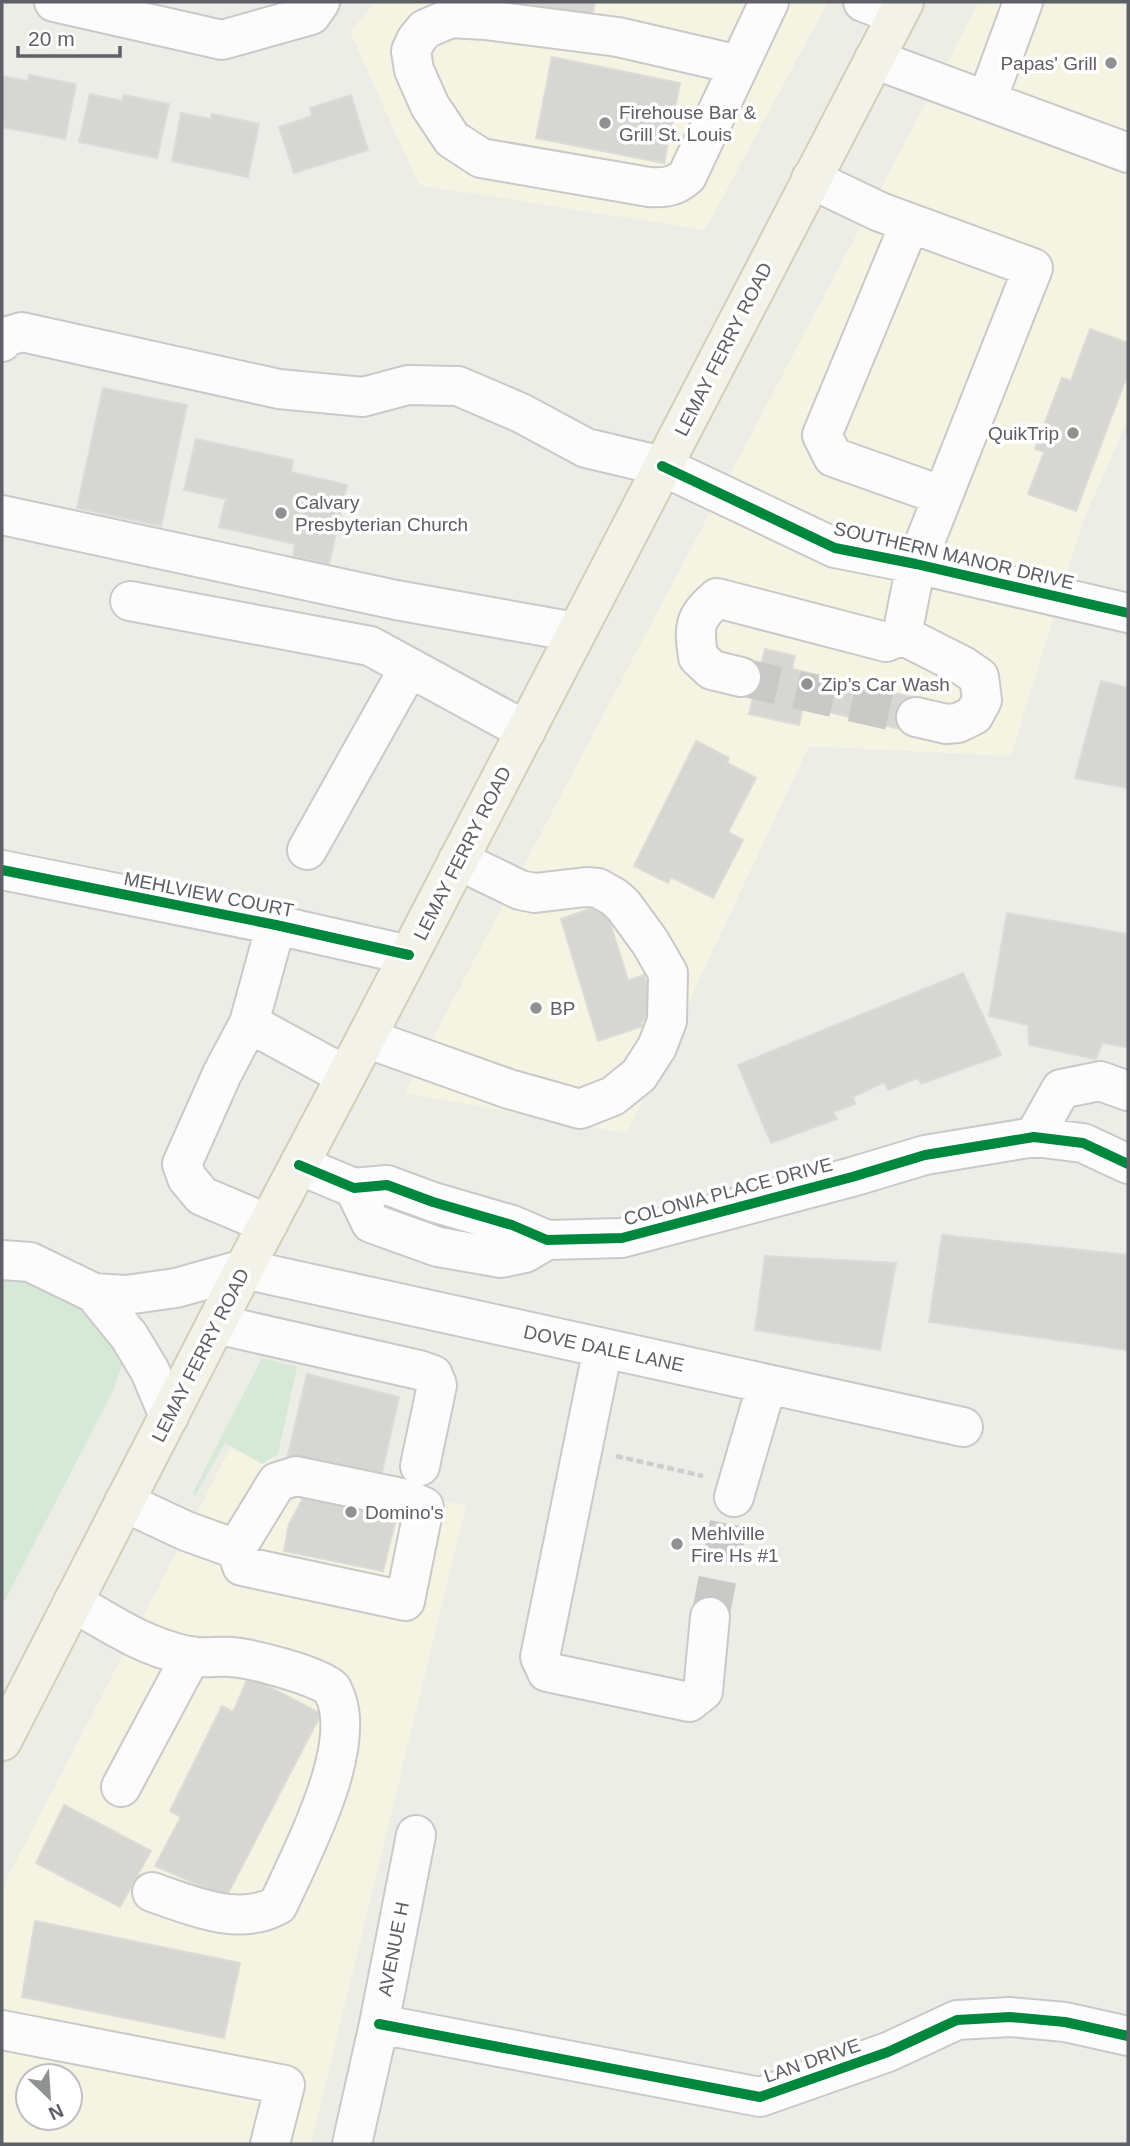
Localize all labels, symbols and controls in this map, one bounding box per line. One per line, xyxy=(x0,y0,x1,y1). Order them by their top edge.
scale bar xyxy=(18,14,119,58)
text: 20 m xyxy=(28,27,75,50)
place label: Papas' Grill xyxy=(1000,53,1097,74)
marker: Papas' Grill xyxy=(1103,55,1119,71)
place label: Firehouse Bar & Grill St. Louis xyxy=(619,102,757,145)
marker: Firehouse Bar & Grill St. Louis xyxy=(597,115,613,131)
street label: LEMAY FERRY ROAD xyxy=(671,259,776,439)
place label: QuikTrip xyxy=(988,423,1059,444)
marker: QuikTrip xyxy=(1065,425,1081,441)
place label: Calvary Presbyterian Church xyxy=(295,492,468,535)
marker: Calvary Presbyterian Church xyxy=(273,505,289,521)
street label: SOUTHERN MANOR DRIVE xyxy=(832,518,1076,593)
place label: Zip’s Car Wash xyxy=(821,674,950,695)
marker: Zip’s Car Wash xyxy=(799,676,815,692)
street label: LEMAY FERRY ROAD xyxy=(410,763,515,943)
street label: MEHLVIEW COURT xyxy=(122,868,296,921)
place label: BP xyxy=(550,998,575,1019)
marker: BP xyxy=(528,1000,544,1016)
street label: COLONIA PLACE DRIVE xyxy=(621,1153,835,1230)
street label: LEMAY FERRY ROAD xyxy=(148,1265,253,1445)
street label: DOVE DALE LANE xyxy=(522,1321,686,1376)
place label: Domino's xyxy=(365,1502,444,1523)
marker: Domino's xyxy=(343,1504,359,1520)
place label: Mehlville Fire Hs #1 xyxy=(691,1523,779,1566)
marker: Mehlville Fire Hs #1 xyxy=(669,1536,685,1552)
street label: AVENUE H xyxy=(374,1900,413,1998)
street label: LAN DRIVE xyxy=(761,2034,863,2087)
north arrow xyxy=(14,2062,84,2132)
text: N xyxy=(45,2100,67,2124)

